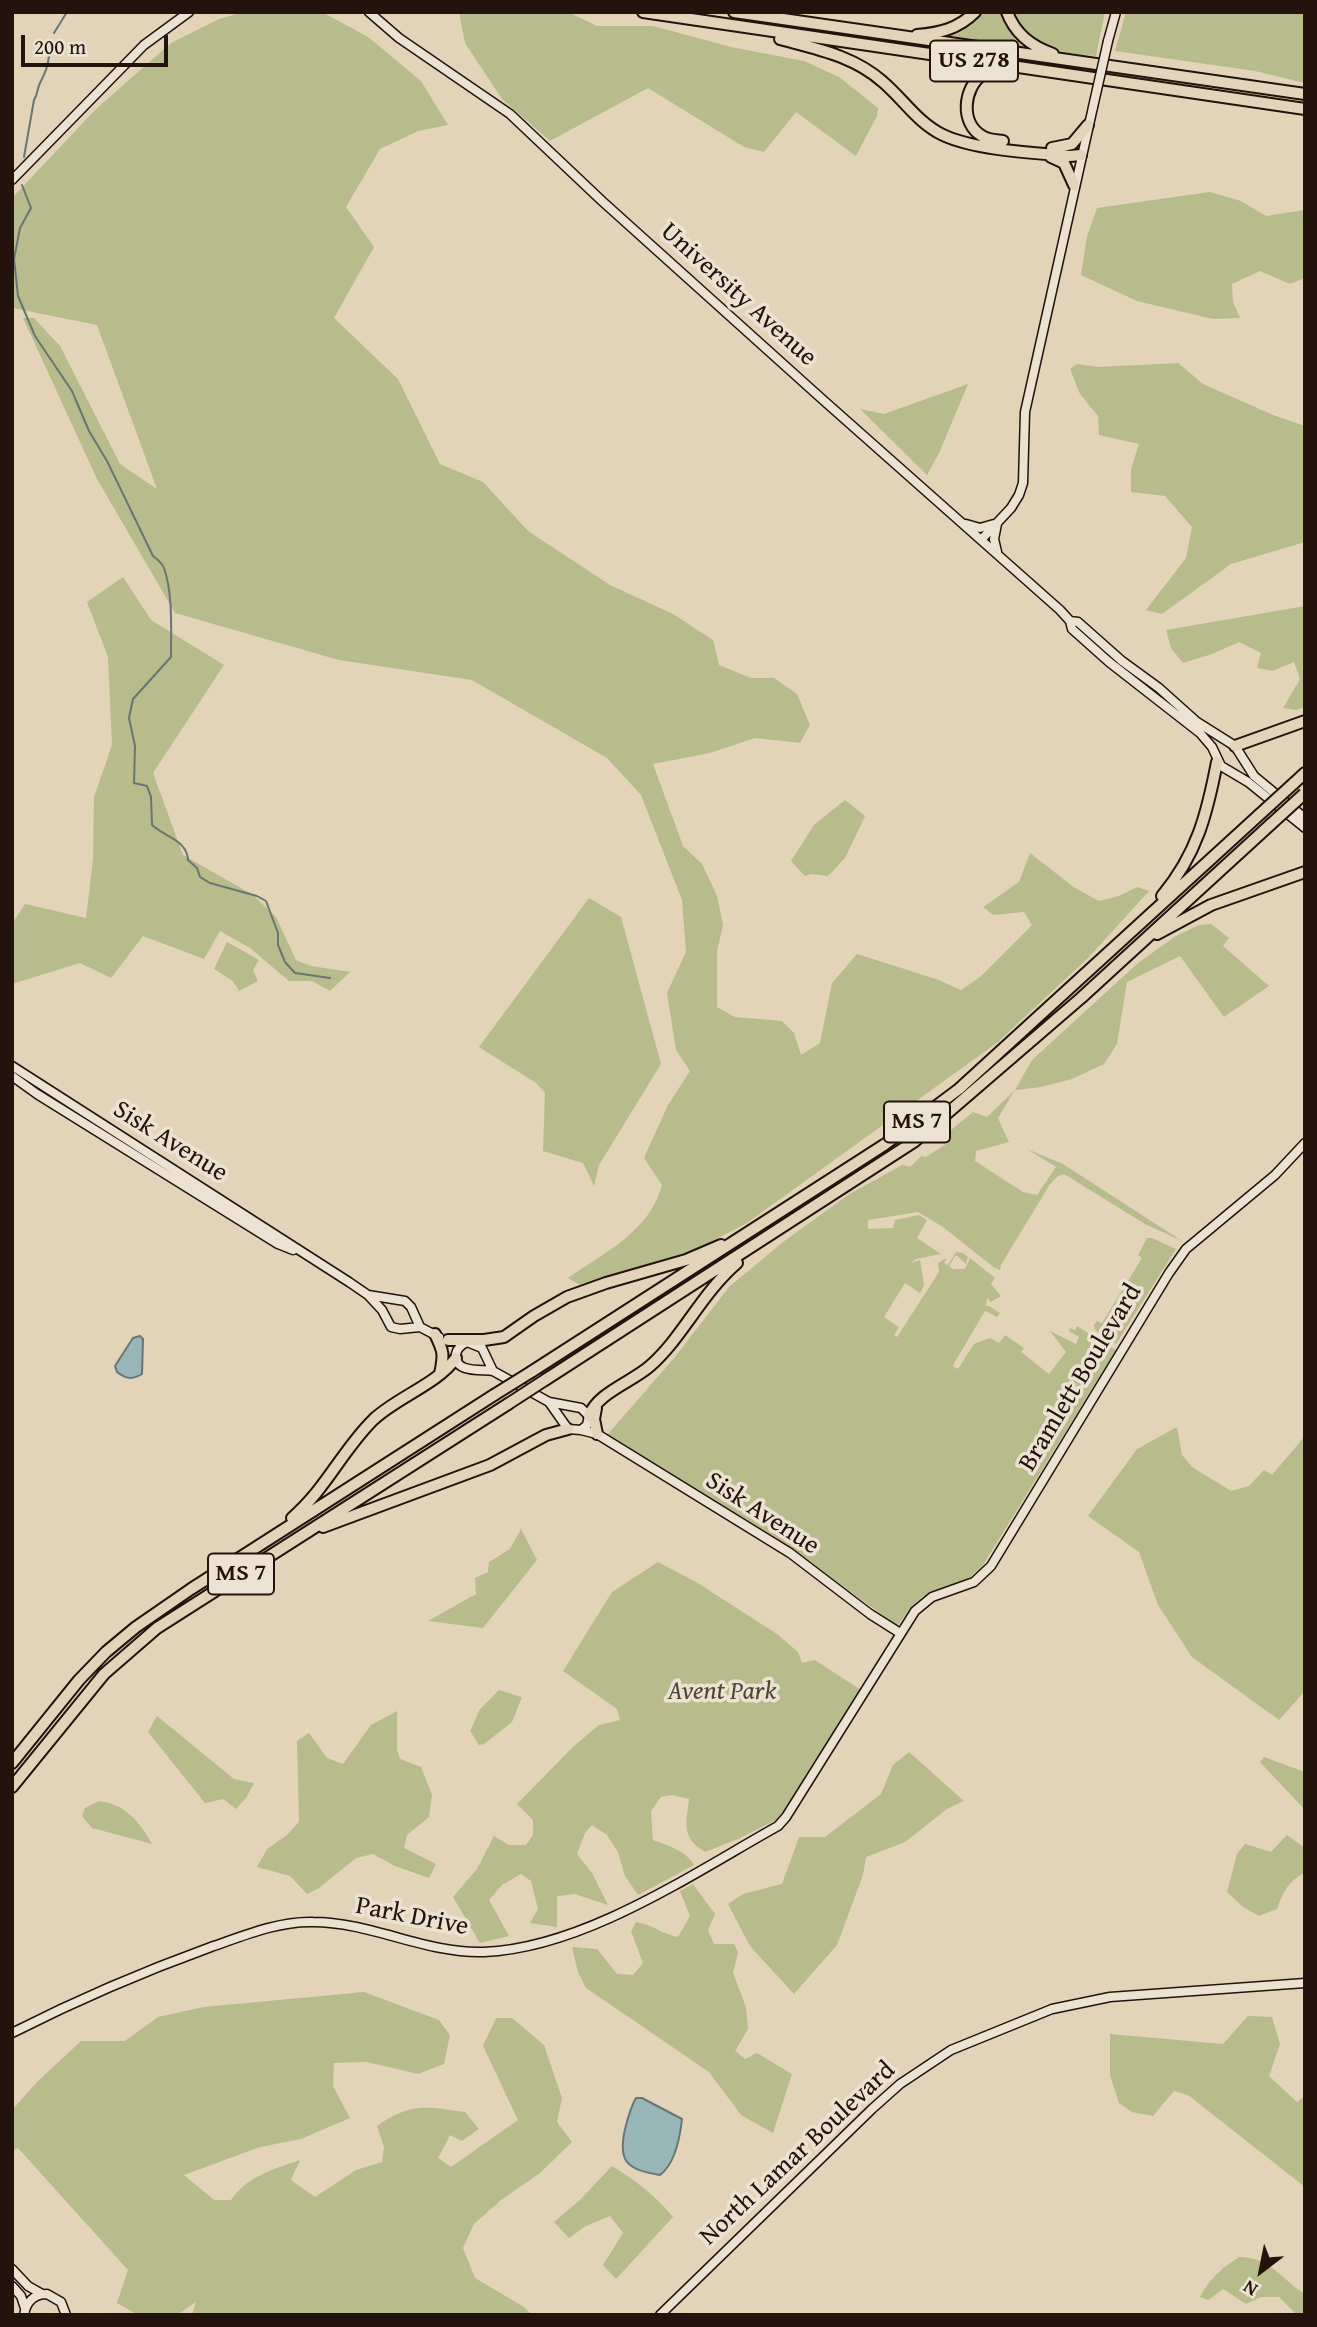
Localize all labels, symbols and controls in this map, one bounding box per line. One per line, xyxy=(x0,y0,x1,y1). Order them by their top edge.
scale bar xyxy=(24,21,172,65)
text: 200 m xyxy=(34,31,86,62)
road number: US 278 xyxy=(930,40,1018,82)
street label: University Avenue xyxy=(653,217,823,373)
street label: Sisk Avenue xyxy=(107,1095,233,1189)
road number: MS 7 xyxy=(884,1102,950,1142)
street label: Bramlett Boulevard xyxy=(1013,1279,1149,1477)
street label: Sisk Avenue xyxy=(699,1466,825,1562)
road number: MS 7 xyxy=(208,1554,274,1594)
park label: Avent Park xyxy=(668,1676,776,1708)
street label: Park Drive xyxy=(353,1891,471,1943)
street label: North Lamar Boulevard xyxy=(694,2055,902,2253)
north arrow xyxy=(1226,2236,1296,2306)
text: N xyxy=(1237,2274,1263,2304)

